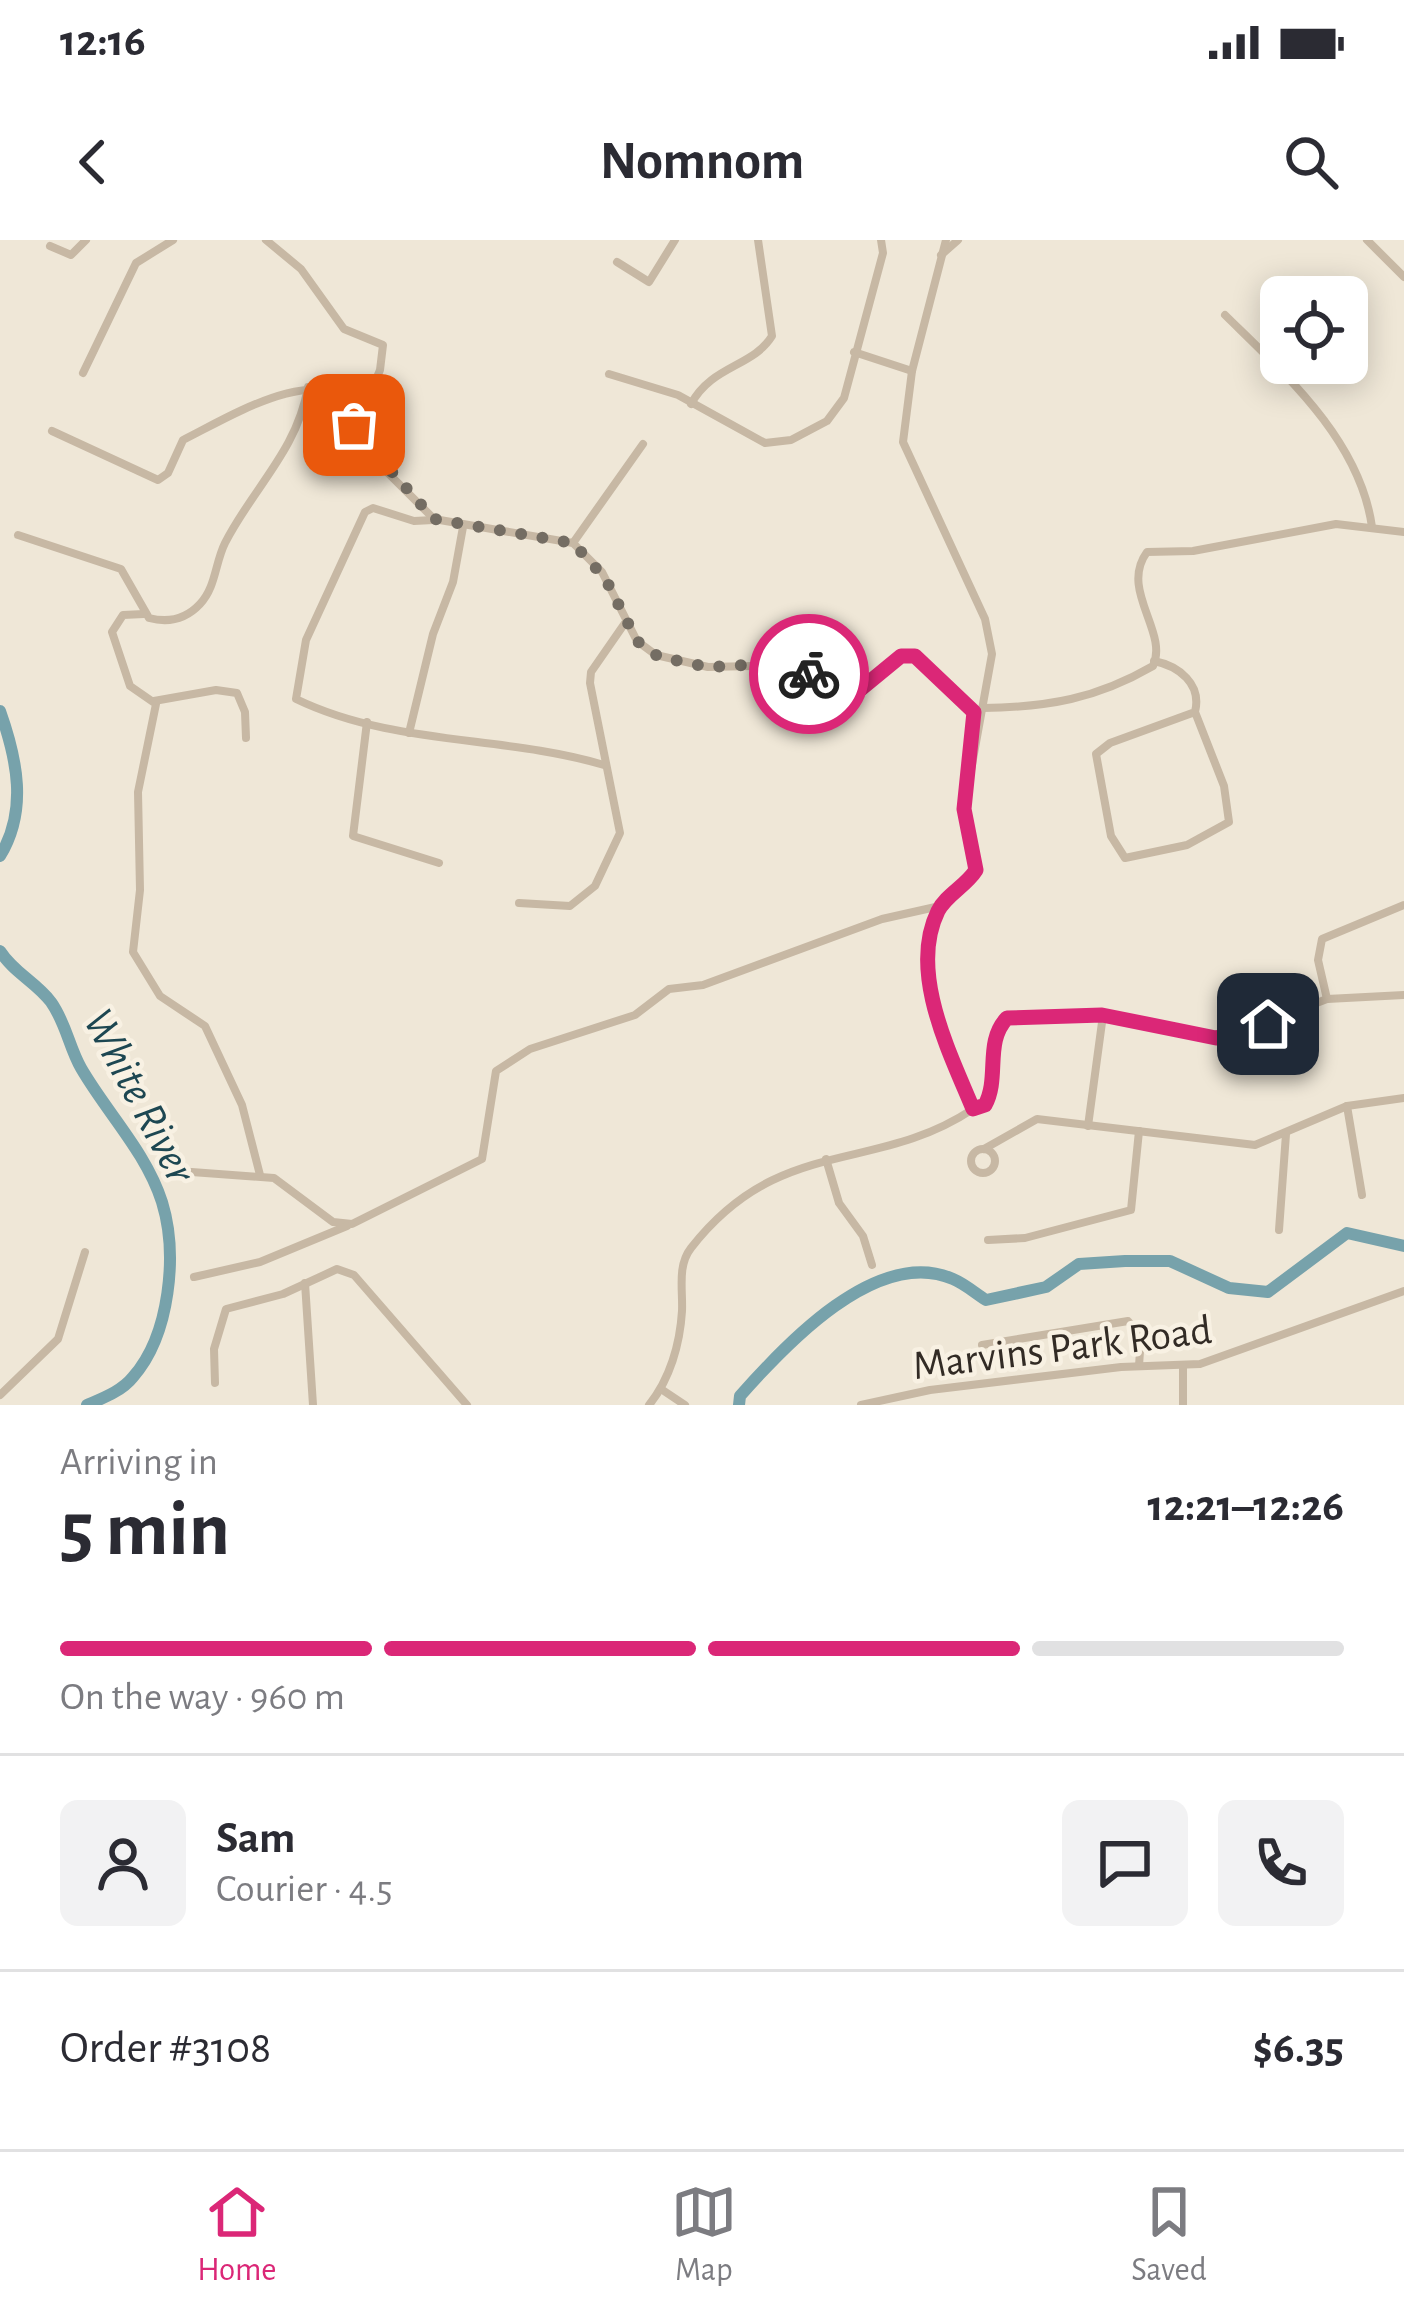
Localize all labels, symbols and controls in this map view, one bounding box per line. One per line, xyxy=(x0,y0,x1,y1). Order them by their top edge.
text: 12:16 xyxy=(60,19,146,64)
icon: back xyxy=(60,129,126,195)
icon: search xyxy=(1278,129,1344,195)
text: Nomnom xyxy=(600,135,804,189)
map controls xyxy=(1260,276,1368,384)
button: locate xyxy=(1260,276,1368,384)
pin xyxy=(303,374,405,476)
icon: bag xyxy=(321,392,387,458)
courier xyxy=(749,614,869,734)
icon: bike xyxy=(776,641,842,707)
pin xyxy=(1217,973,1319,1075)
icon: home xyxy=(1235,991,1301,1057)
water label: White River xyxy=(74,1002,204,1192)
street label: Marvins Park Road xyxy=(910,1309,1214,1387)
text: Arriving in xyxy=(60,1443,218,1482)
text: 12:21–12:26 xyxy=(1148,1484,1344,1529)
text: 5 min xyxy=(60,1492,230,1570)
text: On the way · 960 m xyxy=(60,1678,345,1717)
button: person xyxy=(60,1800,186,1926)
button: chat xyxy=(1062,1800,1188,1926)
button: phone xyxy=(1218,1800,1344,1926)
text: Sam xyxy=(216,1816,295,1861)
text: Courier · 4.5 xyxy=(216,1870,393,1909)
text: Order #3108 xyxy=(60,2026,271,2071)
text: $6.35 xyxy=(1253,2026,1344,2071)
tab: Home xyxy=(197,2179,277,2291)
tab: Map xyxy=(671,2179,737,2291)
tab: Saved xyxy=(1131,2179,1207,2291)

